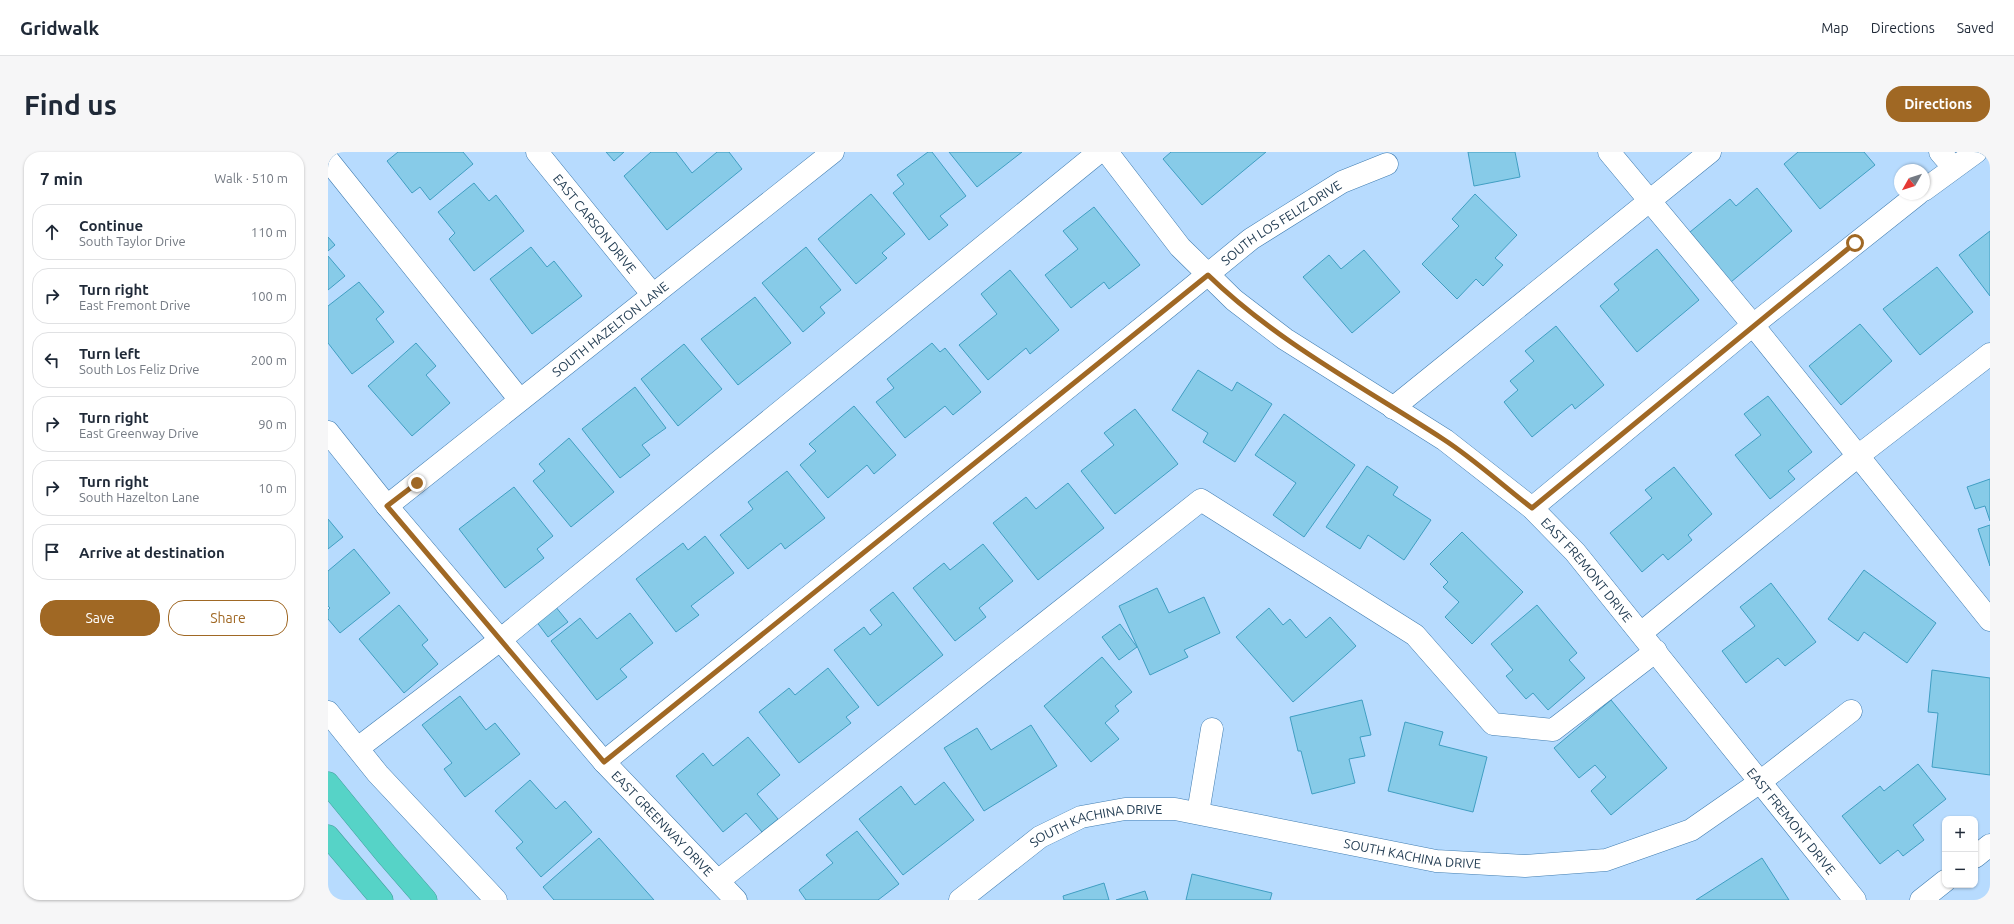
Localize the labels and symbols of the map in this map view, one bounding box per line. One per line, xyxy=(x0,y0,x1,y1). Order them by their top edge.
north arrow xyxy=(1894,164,1930,200)
street label: EAST CARSON DRIVE xyxy=(551,171,639,276)
street label: SOUTH LOS FELIZ DRIVE xyxy=(1218,177,1344,268)
route start xyxy=(1846,234,1864,252)
street label: SOUTH HAZELTON LANE xyxy=(549,279,671,379)
route end xyxy=(408,474,426,492)
street label: EAST FREMONT DRIVE xyxy=(1538,515,1635,625)
street label: EAST FREMONT DRIVE xyxy=(1744,765,1838,877)
street label: EAST GREENWAY DRIVE xyxy=(609,768,716,879)
street label: SOUTH KACHINA DRIVE xyxy=(1027,802,1162,850)
street label: SOUTH KACHINA DRIVE xyxy=(1343,836,1482,871)

